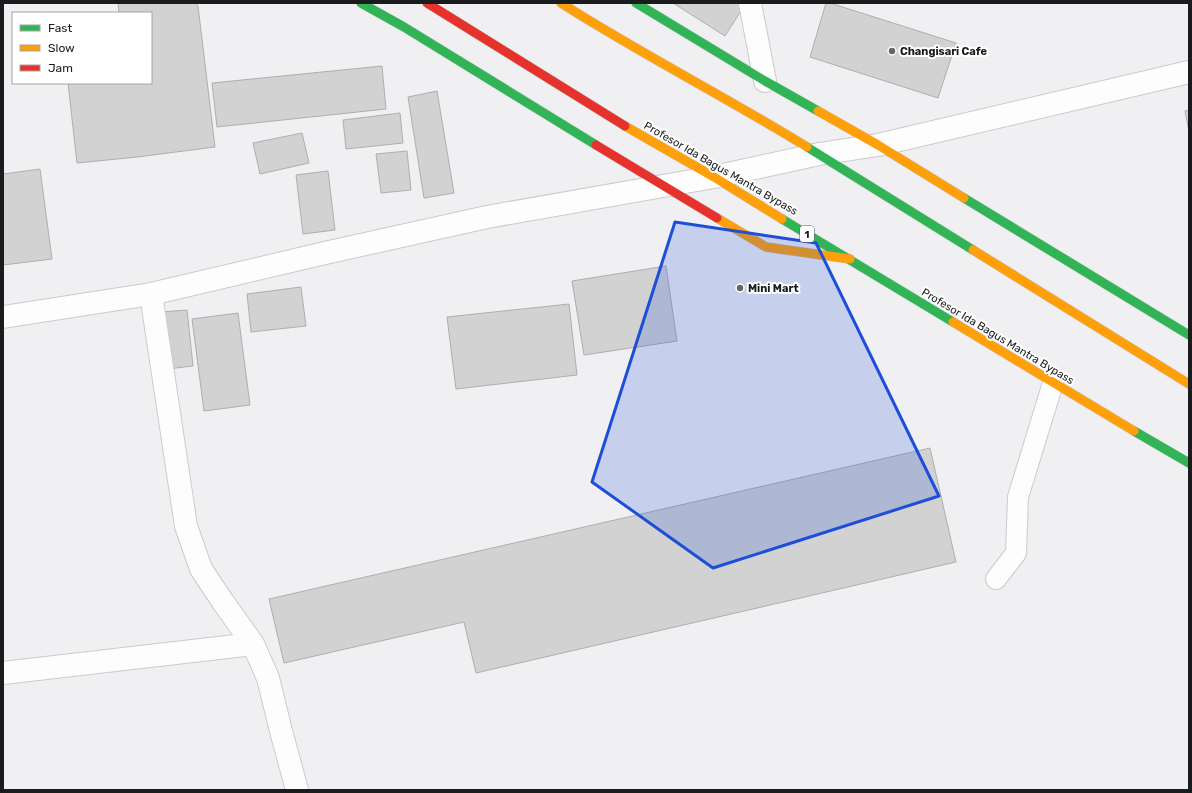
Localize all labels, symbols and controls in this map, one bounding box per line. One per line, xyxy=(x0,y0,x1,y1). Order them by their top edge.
legend xyxy=(12,12,152,84)
text: Fast xyxy=(48,21,72,35)
text: Slow xyxy=(48,41,75,55)
place label: Changisari Cafe xyxy=(900,45,988,58)
marker: Changisari Cafe xyxy=(887,46,897,56)
text: Jam xyxy=(48,61,73,75)
street label: Profesor Ida Bagus Mantra Bypass xyxy=(642,119,800,218)
road number: 1 xyxy=(800,226,814,242)
place label: Mini Mart xyxy=(748,282,799,295)
marker: Mini Mart xyxy=(735,283,745,293)
street label: Profesor Ida Bagus Mantra Bypass xyxy=(919,286,1077,387)

